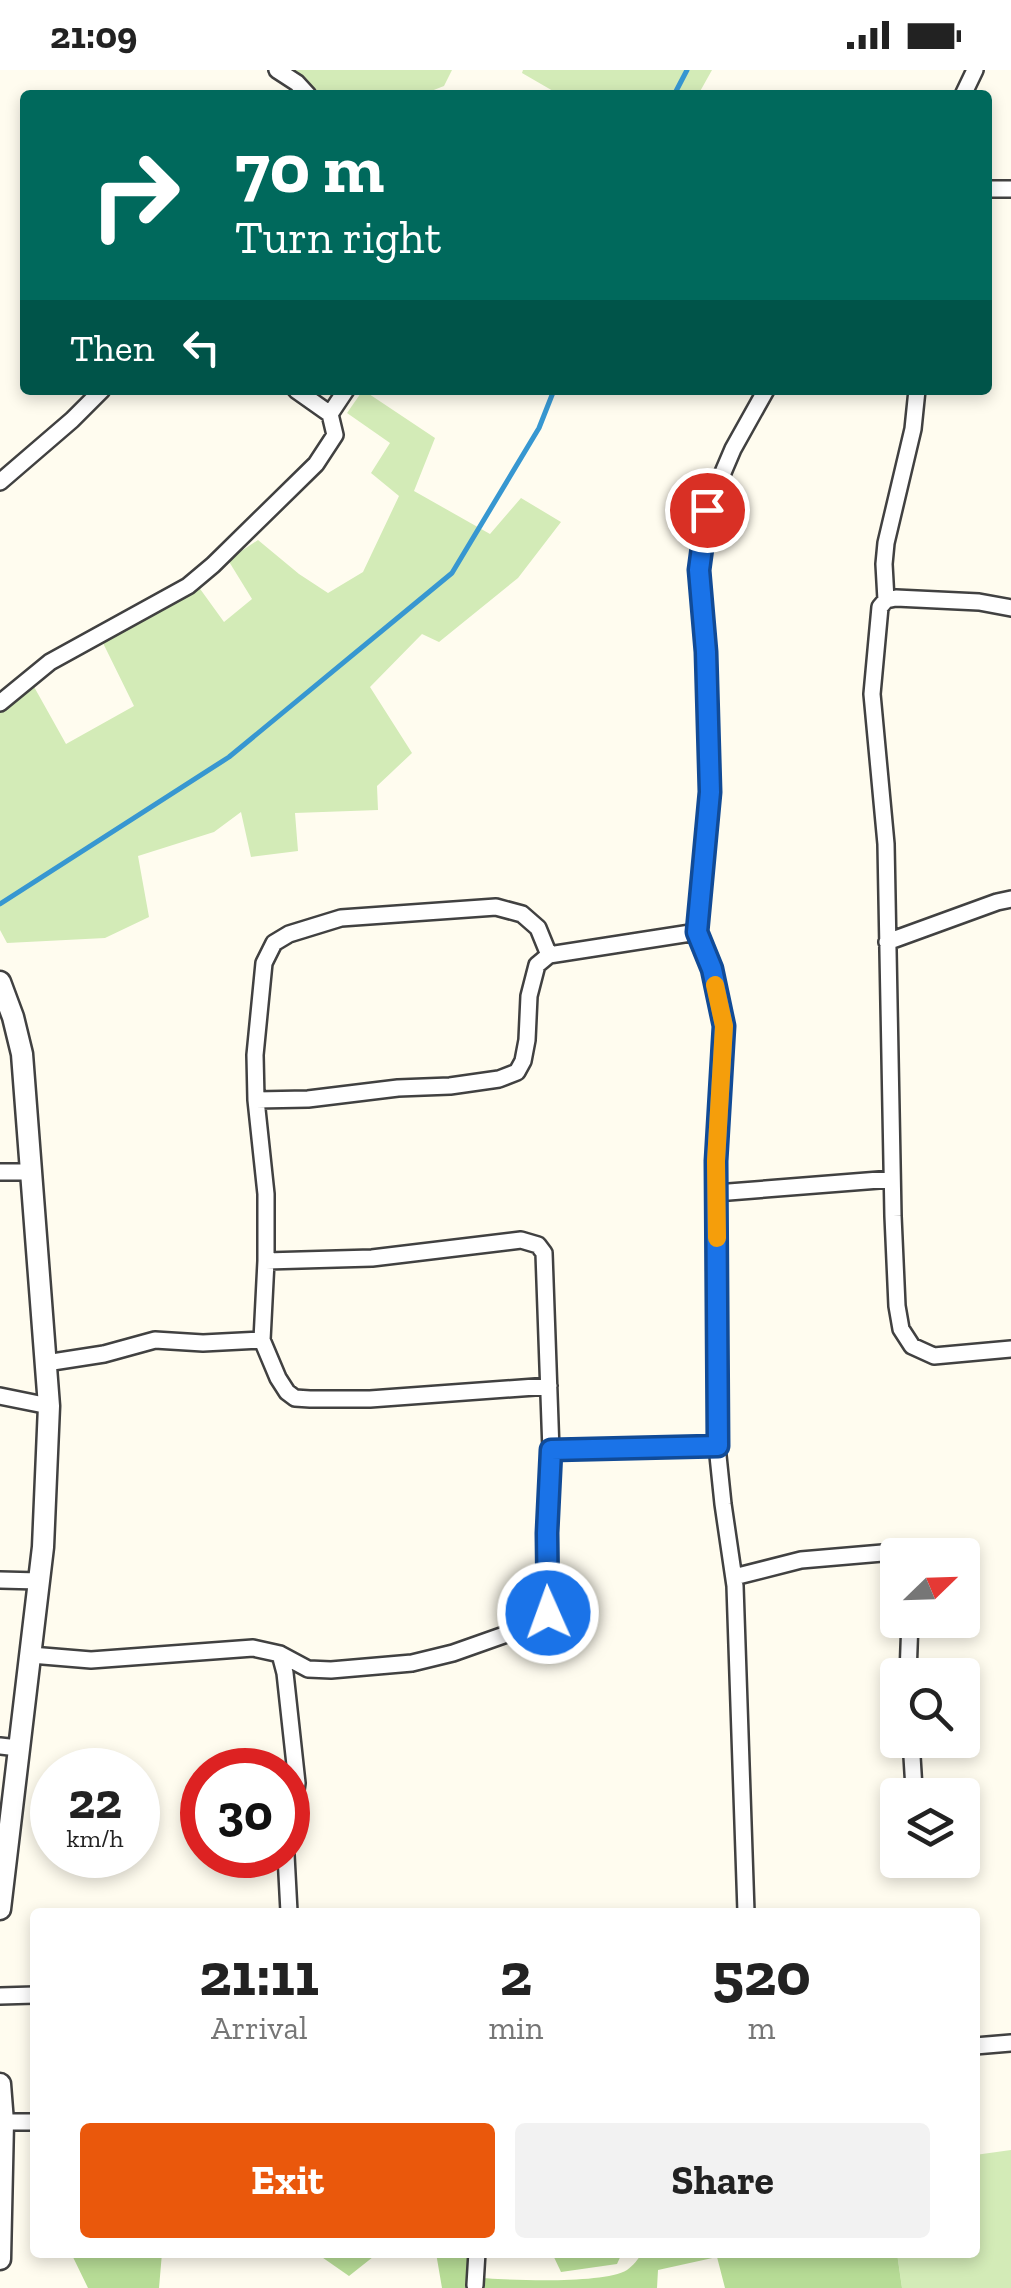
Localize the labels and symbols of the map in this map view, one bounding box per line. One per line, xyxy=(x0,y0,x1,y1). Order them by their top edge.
pin xyxy=(665,468,750,553)
north arrow xyxy=(880,1538,980,1638)
position arrow xyxy=(496,1561,600,1665)
speed limit sign: 30 xyxy=(180,1748,310,1878)

